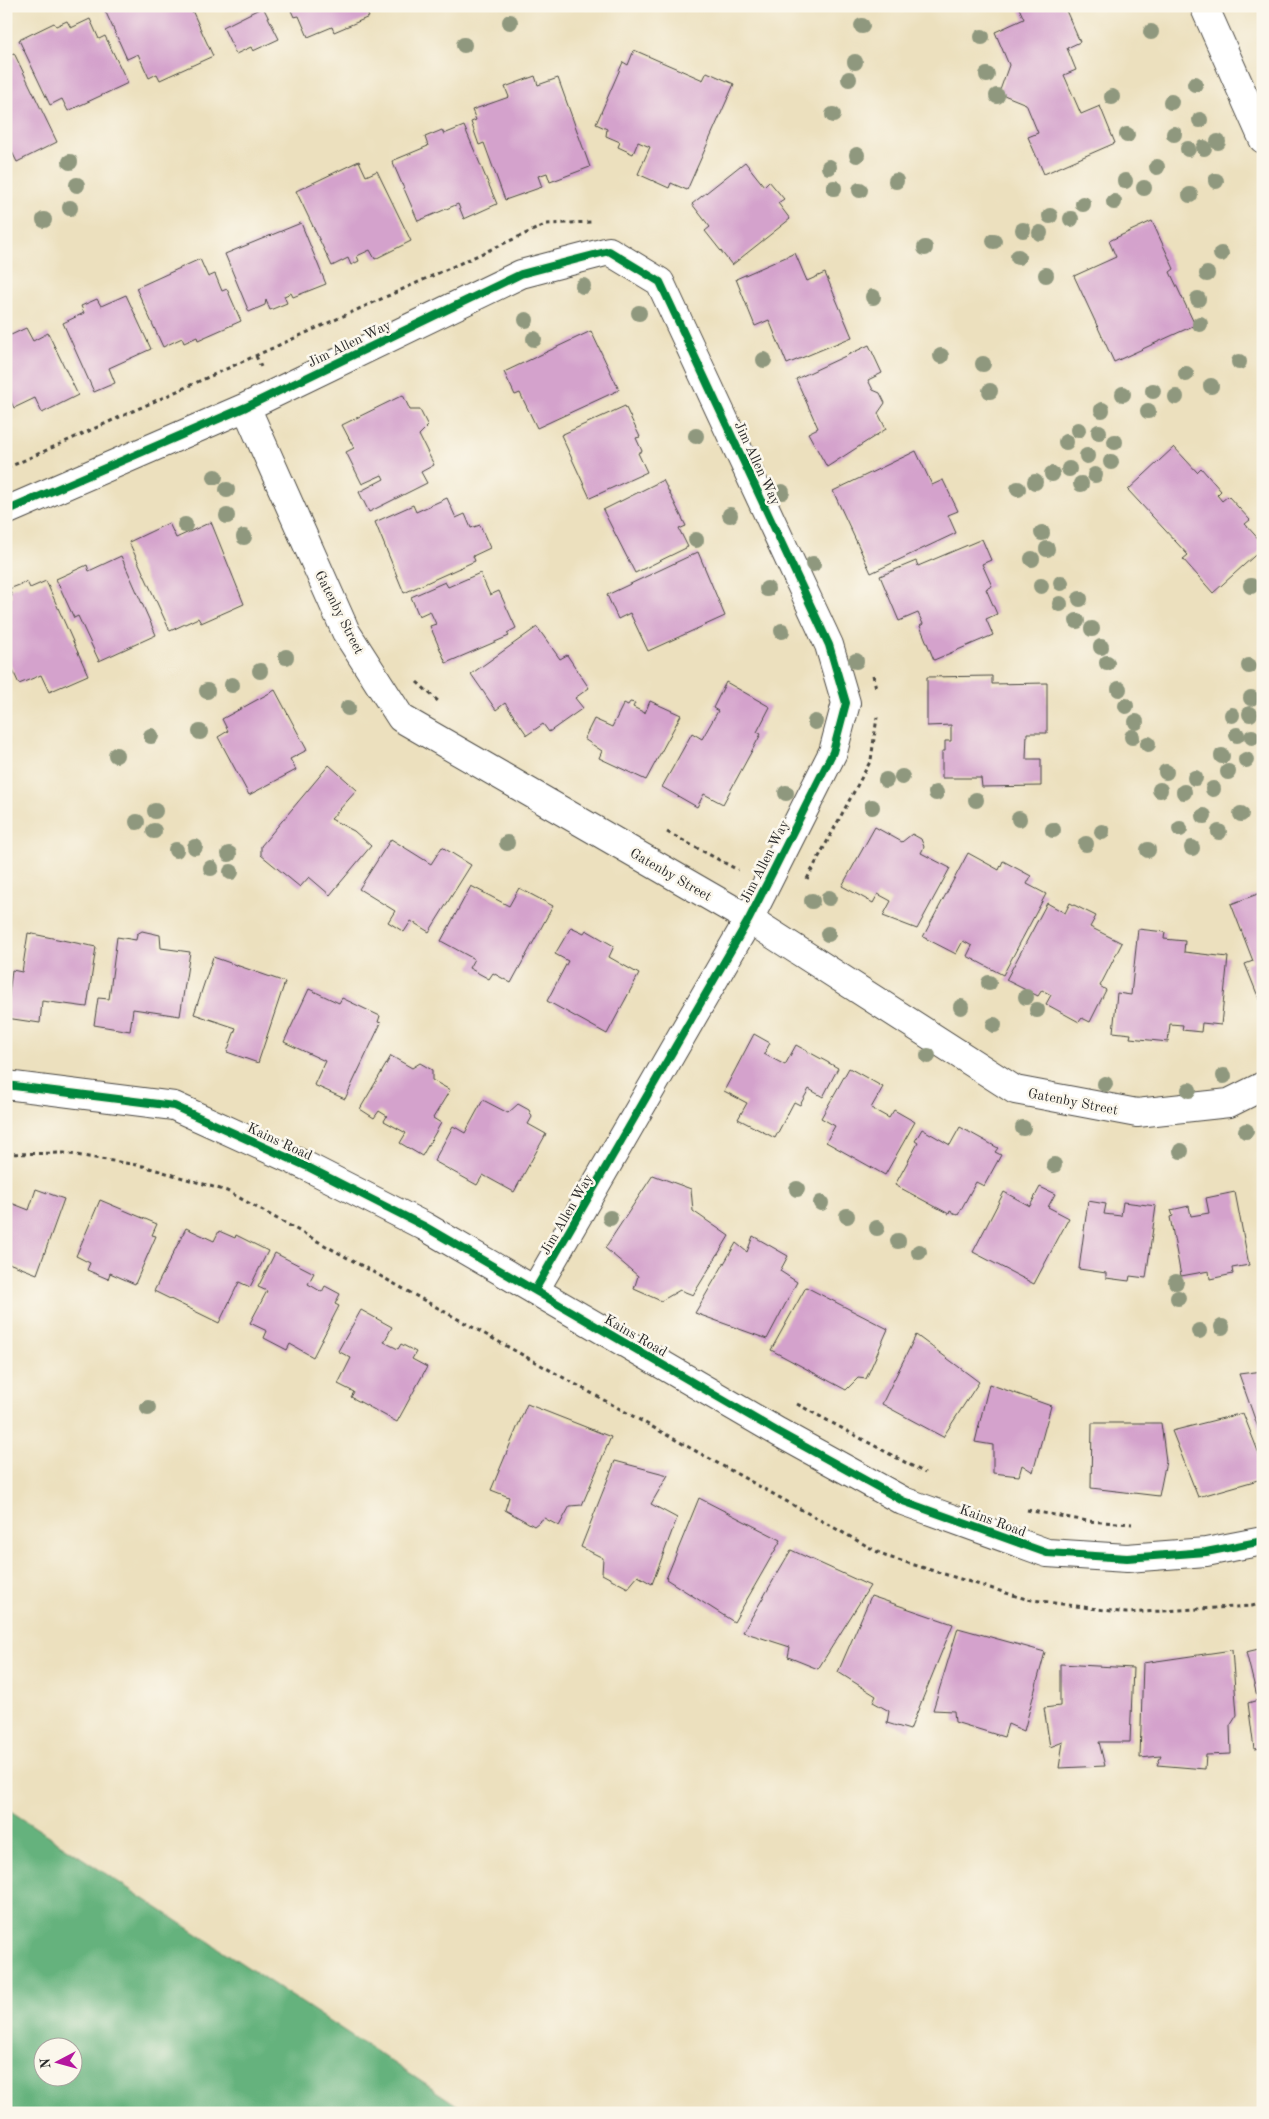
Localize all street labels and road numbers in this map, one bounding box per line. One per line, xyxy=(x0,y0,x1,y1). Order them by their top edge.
street label: Jim Allen Way xyxy=(306,318,394,370)
street label: Jim Allen Way xyxy=(732,419,783,508)
street label: Gatenby Street xyxy=(312,569,366,656)
street label: Jim Allen Way xyxy=(738,817,792,905)
street label: Gatenby Street xyxy=(627,846,714,904)
street label: Gatenby Street xyxy=(1027,1086,1119,1118)
street label: Kains Road xyxy=(245,1121,314,1163)
street label: Jim Allen Way xyxy=(538,1171,596,1257)
street label: Kains Road xyxy=(602,1312,669,1359)
street label: Kains Road xyxy=(957,1502,1028,1539)

